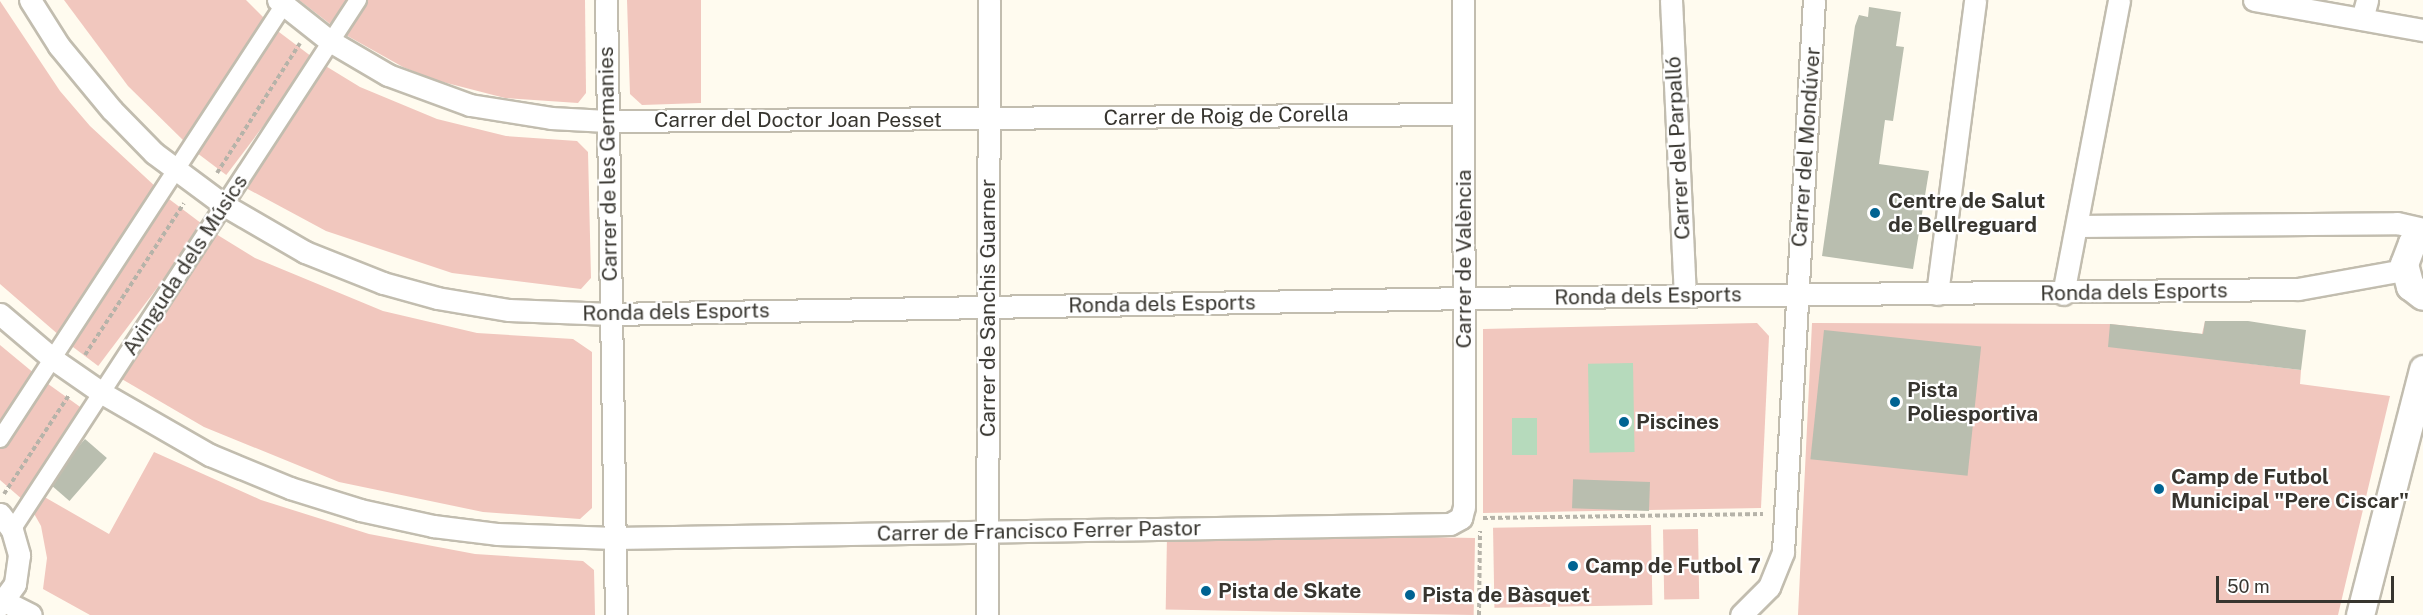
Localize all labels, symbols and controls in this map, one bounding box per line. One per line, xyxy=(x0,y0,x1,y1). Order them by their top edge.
street label: Carrer de les Germanies xyxy=(593,46,623,282)
street label: Carrer del Mondúver xyxy=(1786,46,1826,248)
street label: Carrer del Parpalló xyxy=(1661,55,1695,241)
street label: Carrer de Roig de Corella xyxy=(1103,101,1349,131)
street label: Carrer del Doctor Joan Pesset xyxy=(654,107,942,133)
street label: Carrer de València xyxy=(1451,169,1477,349)
street label: Avinguda dels Músics xyxy=(117,170,253,360)
street label: Carrer de Sanchis Guarner xyxy=(975,179,1001,437)
place label: Centre de Salut de Bellreguard xyxy=(1888,188,2045,238)
marker: Centre de Salut de Bellreguard xyxy=(1866,204,1884,222)
street label: Ronda dels Esports xyxy=(2040,278,2228,306)
street label: Ronda dels Esports xyxy=(1554,282,1742,310)
street label: Ronda dels Esports xyxy=(1068,290,1256,318)
street label: Ronda dels Esports xyxy=(582,298,770,326)
place label: Pista Poliesportiva xyxy=(1907,377,2038,427)
marker: Pista Poliesportiva xyxy=(1888,395,1902,409)
place label: Piscines xyxy=(1636,409,1719,435)
marker: Piscines xyxy=(1617,415,1631,429)
place label: Camp de Futbol Municipal "Pere Ciscar" xyxy=(2171,464,2409,514)
marker: Camp de Futbol Municipal "Pere Ciscar" xyxy=(2152,482,2166,496)
street label: Carrer de Francisco Ferrer Pastor xyxy=(876,516,1202,546)
place label: Camp de Futbol 7 xyxy=(1585,553,1761,579)
marker: Camp de Futbol 7 xyxy=(1566,559,1580,573)
scale bar xyxy=(2219,564,2398,602)
text: 50 m xyxy=(2227,576,2270,597)
place label: Pista de Skate xyxy=(1218,578,1362,604)
place label: Pista de Bàsquet xyxy=(1422,582,1590,608)
marker: Pista de Skate xyxy=(1199,584,1213,598)
marker: Pista de Bàsquet xyxy=(1403,588,1417,602)

